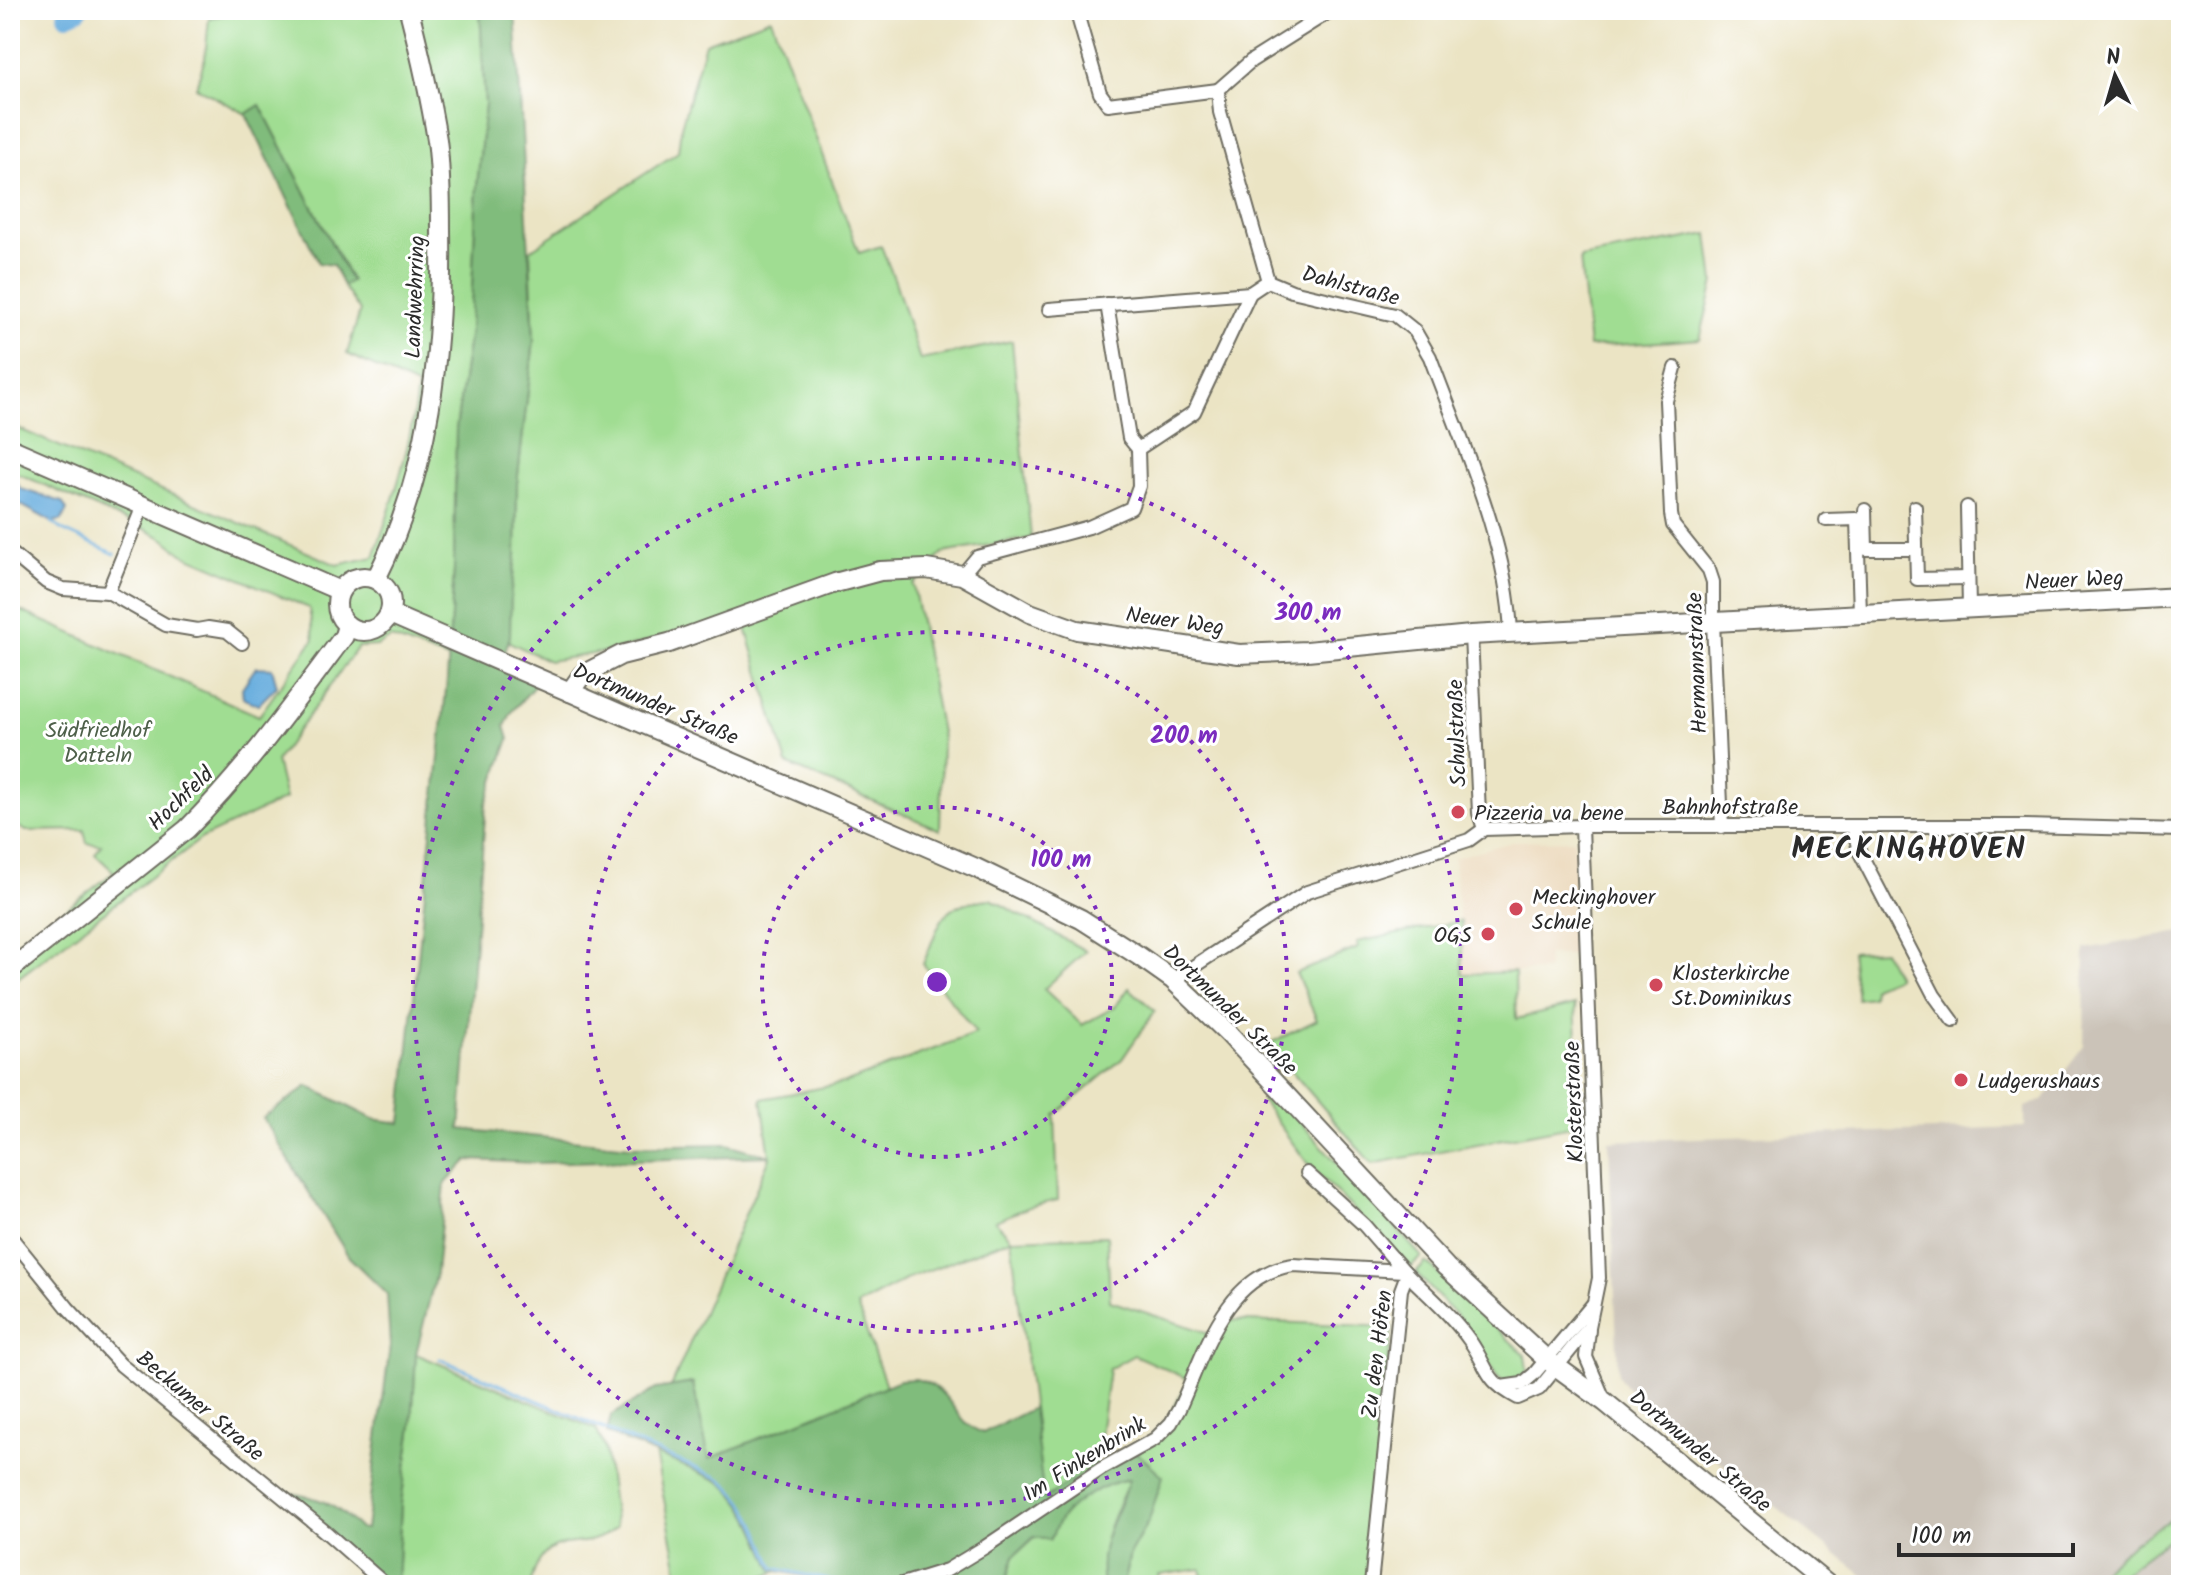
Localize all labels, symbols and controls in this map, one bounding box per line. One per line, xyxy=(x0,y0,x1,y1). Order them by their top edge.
north arrow xyxy=(2075,36,2155,116)
text: N xyxy=(2105,41,2122,77)
street label: Landwehrring xyxy=(397,235,436,359)
street label: Dahlstraße xyxy=(1298,258,1403,317)
street label: Neuer Weg xyxy=(2024,561,2124,602)
street label: Hermannstraße xyxy=(1679,592,1718,734)
text: 300 m xyxy=(1274,594,1341,633)
street label: Neuer Weg xyxy=(1123,598,1226,647)
street label: Dortmunder Straße xyxy=(567,655,744,756)
street label: Schulstraße xyxy=(1439,678,1478,787)
park label: Südfriedhof Datteln xyxy=(46,714,153,774)
text: 200 m xyxy=(1150,717,1218,756)
street label: Hochfeld xyxy=(141,758,224,840)
street label: Bahnhofstraße xyxy=(1662,791,1798,826)
place label: Pizzeria va bene xyxy=(1474,797,1624,832)
marker: Pizzeria va bene xyxy=(1449,803,1467,821)
district label: MECKINGHOVEN xyxy=(1791,826,2027,874)
text: 100 m xyxy=(1031,841,1091,880)
place label: Meckinghover Schule xyxy=(1532,881,1657,941)
marker: Meckinghover Schule xyxy=(1507,900,1525,918)
place label: OGS xyxy=(1433,919,1472,954)
marker: OGS xyxy=(1479,925,1497,943)
street label: Dortmunder Straße xyxy=(1153,937,1305,1085)
place label: Klosterkirche St.Dominikus xyxy=(1672,957,1792,1017)
centre of rings xyxy=(923,968,951,996)
marker: Klosterkirche St.Dominikus xyxy=(1647,976,1665,994)
street label: Klosterstraße xyxy=(1556,1040,1595,1163)
place label: Ludgerushaus xyxy=(1977,1065,2101,1100)
marker: Ludgerushaus xyxy=(1952,1071,1970,1089)
street label: Zu den Höfen xyxy=(1353,1288,1404,1420)
street label: Beckumer Straße xyxy=(127,1343,271,1471)
street label: Dortmunder Straße xyxy=(1620,1382,1779,1522)
street label: Im Finkenbrink xyxy=(1017,1408,1154,1512)
scale bar xyxy=(1899,1507,2073,1557)
text: 100 m xyxy=(1911,1517,1971,1556)

